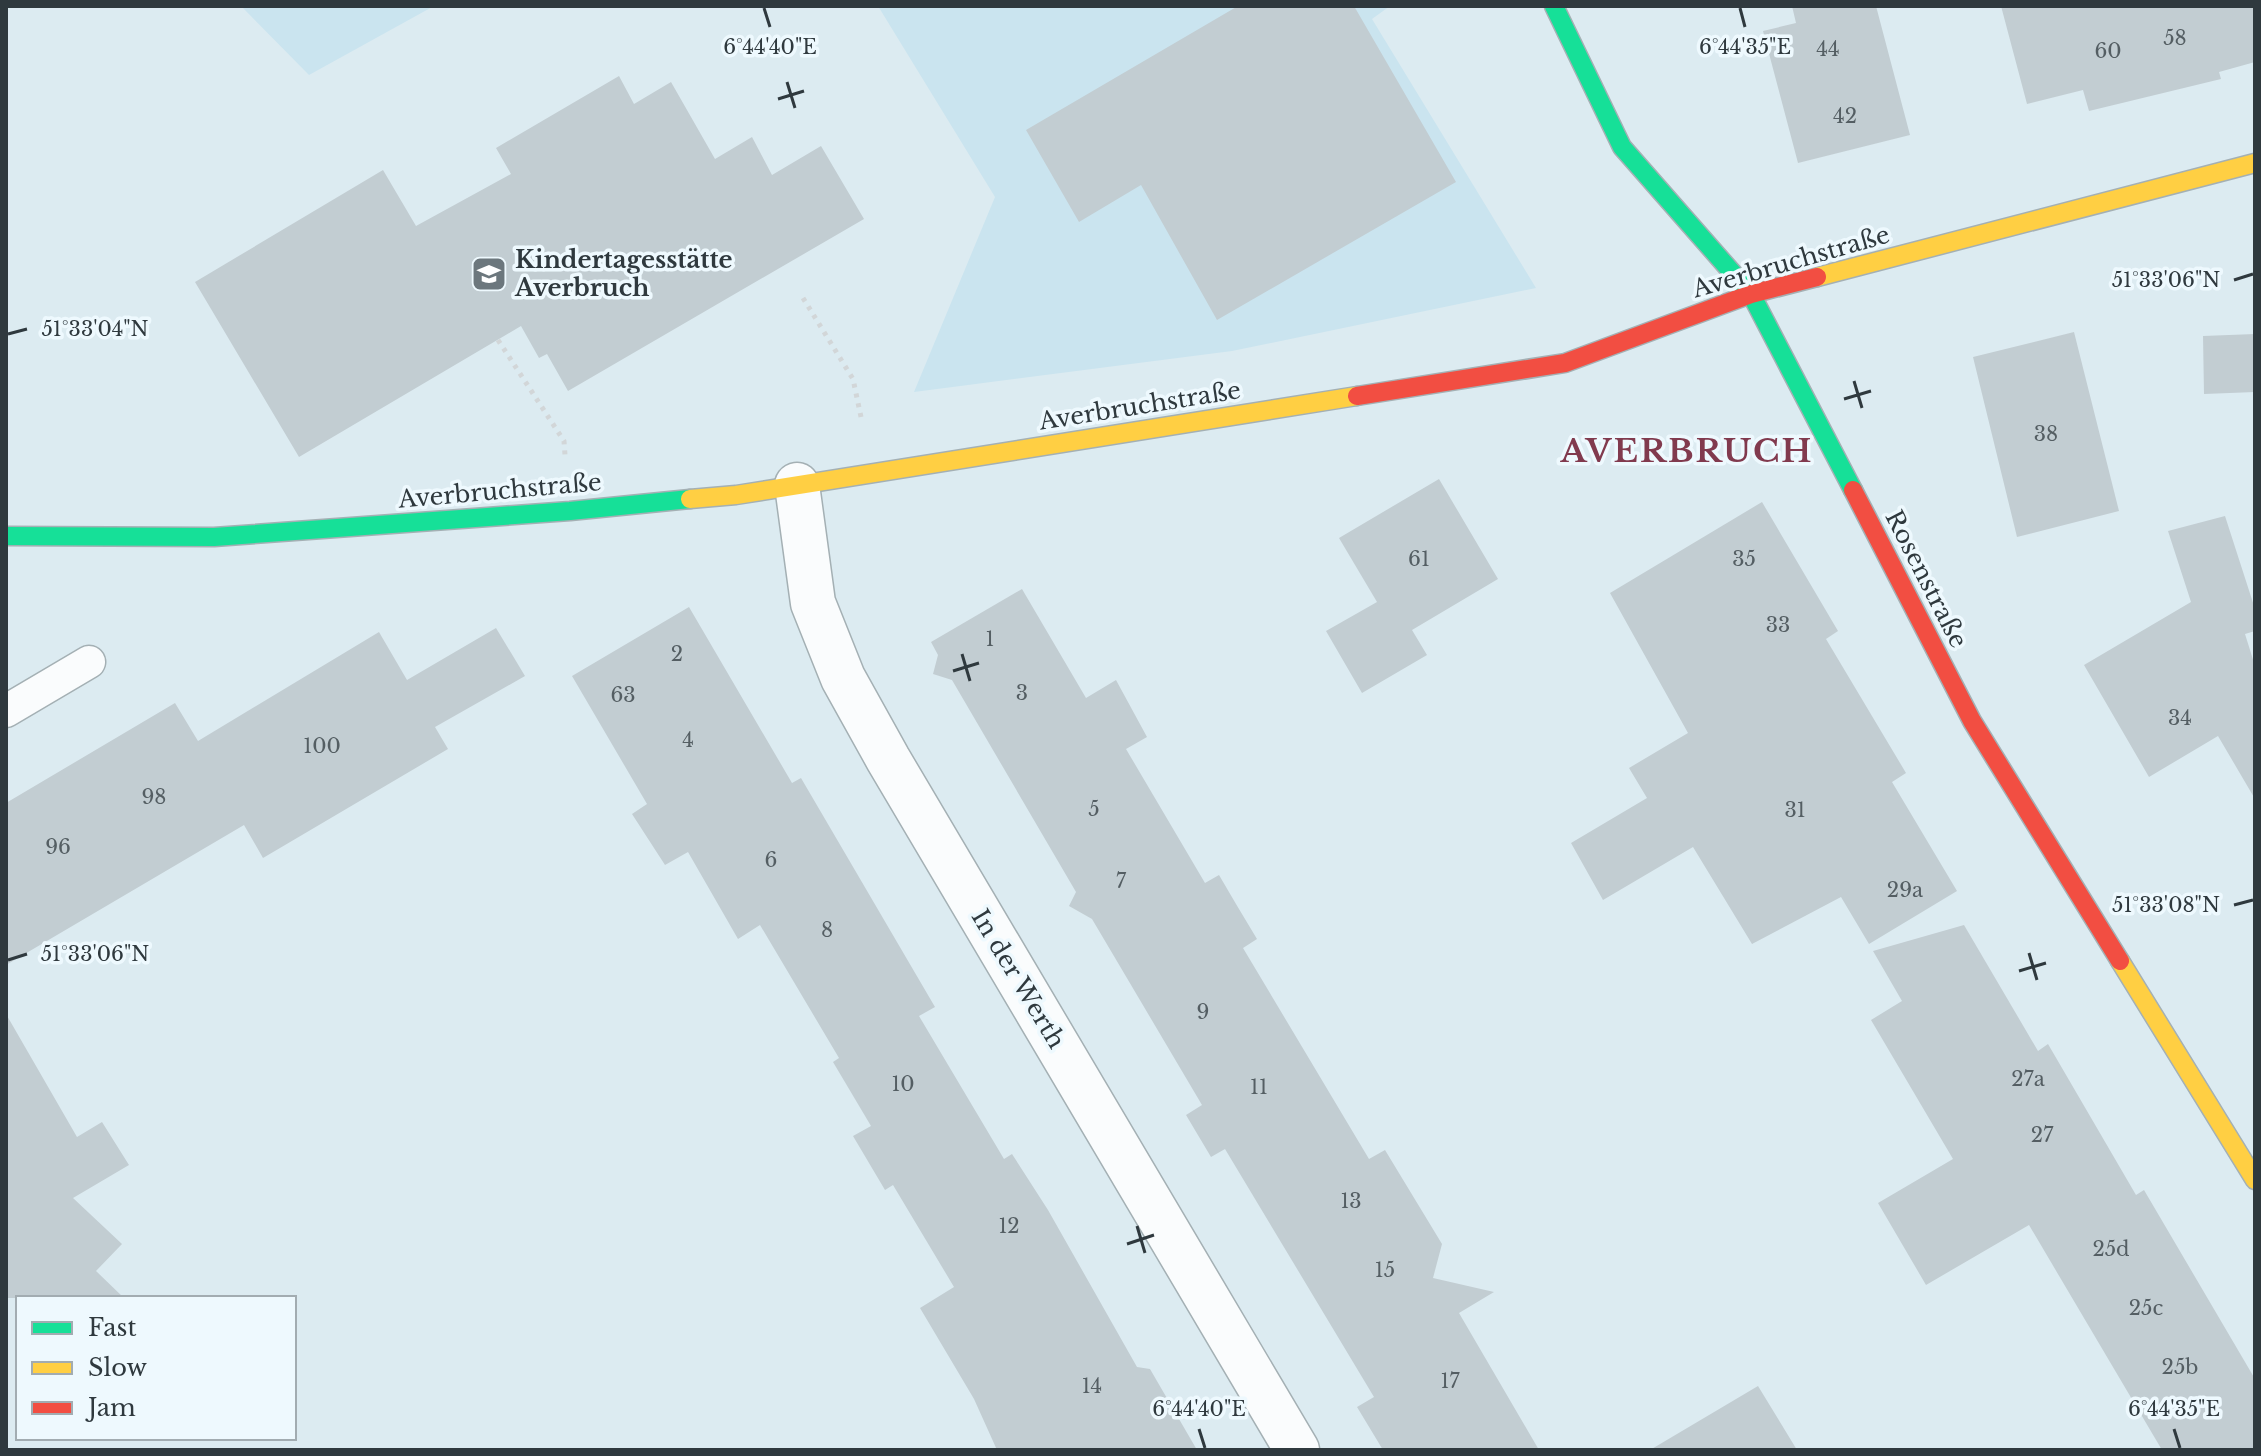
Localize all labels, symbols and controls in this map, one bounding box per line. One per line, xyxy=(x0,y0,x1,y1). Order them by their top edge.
house number: 58 xyxy=(2163,26,2187,50)
text: 6°44'40"E xyxy=(723,35,817,59)
text: 6°44'35"E xyxy=(1699,35,1791,59)
house number: 44 xyxy=(1816,37,1840,61)
house number: 60 xyxy=(2094,39,2122,63)
house number: 42 xyxy=(1833,104,1857,128)
street label: Averbruchstraße xyxy=(1688,219,1893,304)
place label: Kindertagesstätte Averbruch xyxy=(514,245,733,302)
school or university icon: Kindertagesstätte Averbruch xyxy=(470,255,508,293)
text: 51°33'06"N xyxy=(2112,268,2220,292)
text: 51°33'04"N xyxy=(41,317,149,341)
street label: Averbruchstraße xyxy=(1036,375,1243,436)
house number: 38 xyxy=(2034,422,2058,446)
district label: AVERBRUCH xyxy=(1559,431,1814,471)
street label: Averbruchstraße xyxy=(396,467,603,514)
street label: Rosenstraße xyxy=(1879,505,1974,652)
house number: 61 xyxy=(1408,547,1430,571)
house number: 35 xyxy=(1732,547,1756,571)
house number: 33 xyxy=(1766,613,1790,637)
house number: 1 xyxy=(986,627,994,651)
house number: 2 xyxy=(671,642,683,666)
house number: 3 xyxy=(1016,681,1028,705)
house number: 63 xyxy=(610,683,636,707)
house number: 34 xyxy=(2168,706,2192,730)
house number: 4 xyxy=(682,728,694,752)
house number: 100 xyxy=(303,734,341,758)
house number: 98 xyxy=(142,785,166,809)
house number: 5 xyxy=(1088,797,1100,821)
house number: 31 xyxy=(1784,798,1806,822)
house number: 96 xyxy=(45,835,71,859)
house number: 6 xyxy=(765,848,777,872)
house number: 7 xyxy=(1116,869,1127,893)
house number: 29a xyxy=(1887,878,1924,902)
text: 51°33'08"N xyxy=(2112,893,2220,917)
street label: In der Werth xyxy=(966,904,1071,1054)
house number: 8 xyxy=(821,918,833,942)
text: 51°33'06"N xyxy=(41,942,149,966)
house number: 9 xyxy=(1197,1000,1209,1024)
house number: 27a xyxy=(2011,1067,2046,1091)
house number: 10 xyxy=(891,1072,915,1096)
house number: 11 xyxy=(1250,1075,1268,1099)
house number: 27 xyxy=(2031,1123,2054,1147)
house number: 13 xyxy=(1340,1189,1362,1213)
house number: 12 xyxy=(998,1214,1020,1238)
house number: 25d xyxy=(2092,1237,2130,1261)
house number: 15 xyxy=(1375,1258,1395,1282)
legend xyxy=(16,1296,296,1440)
house number: 25c xyxy=(2129,1296,2163,1320)
text: Fast xyxy=(88,1313,136,1342)
text: Slow xyxy=(88,1353,147,1382)
house number: 25b xyxy=(2162,1355,2198,1379)
house number: 17 xyxy=(1441,1369,1460,1393)
house number: 14 xyxy=(1082,1374,1102,1398)
text: Jam xyxy=(85,1393,136,1422)
text: 6°44'40"E xyxy=(1152,1397,1246,1421)
text: 6°44'35"E xyxy=(2128,1397,2220,1421)

